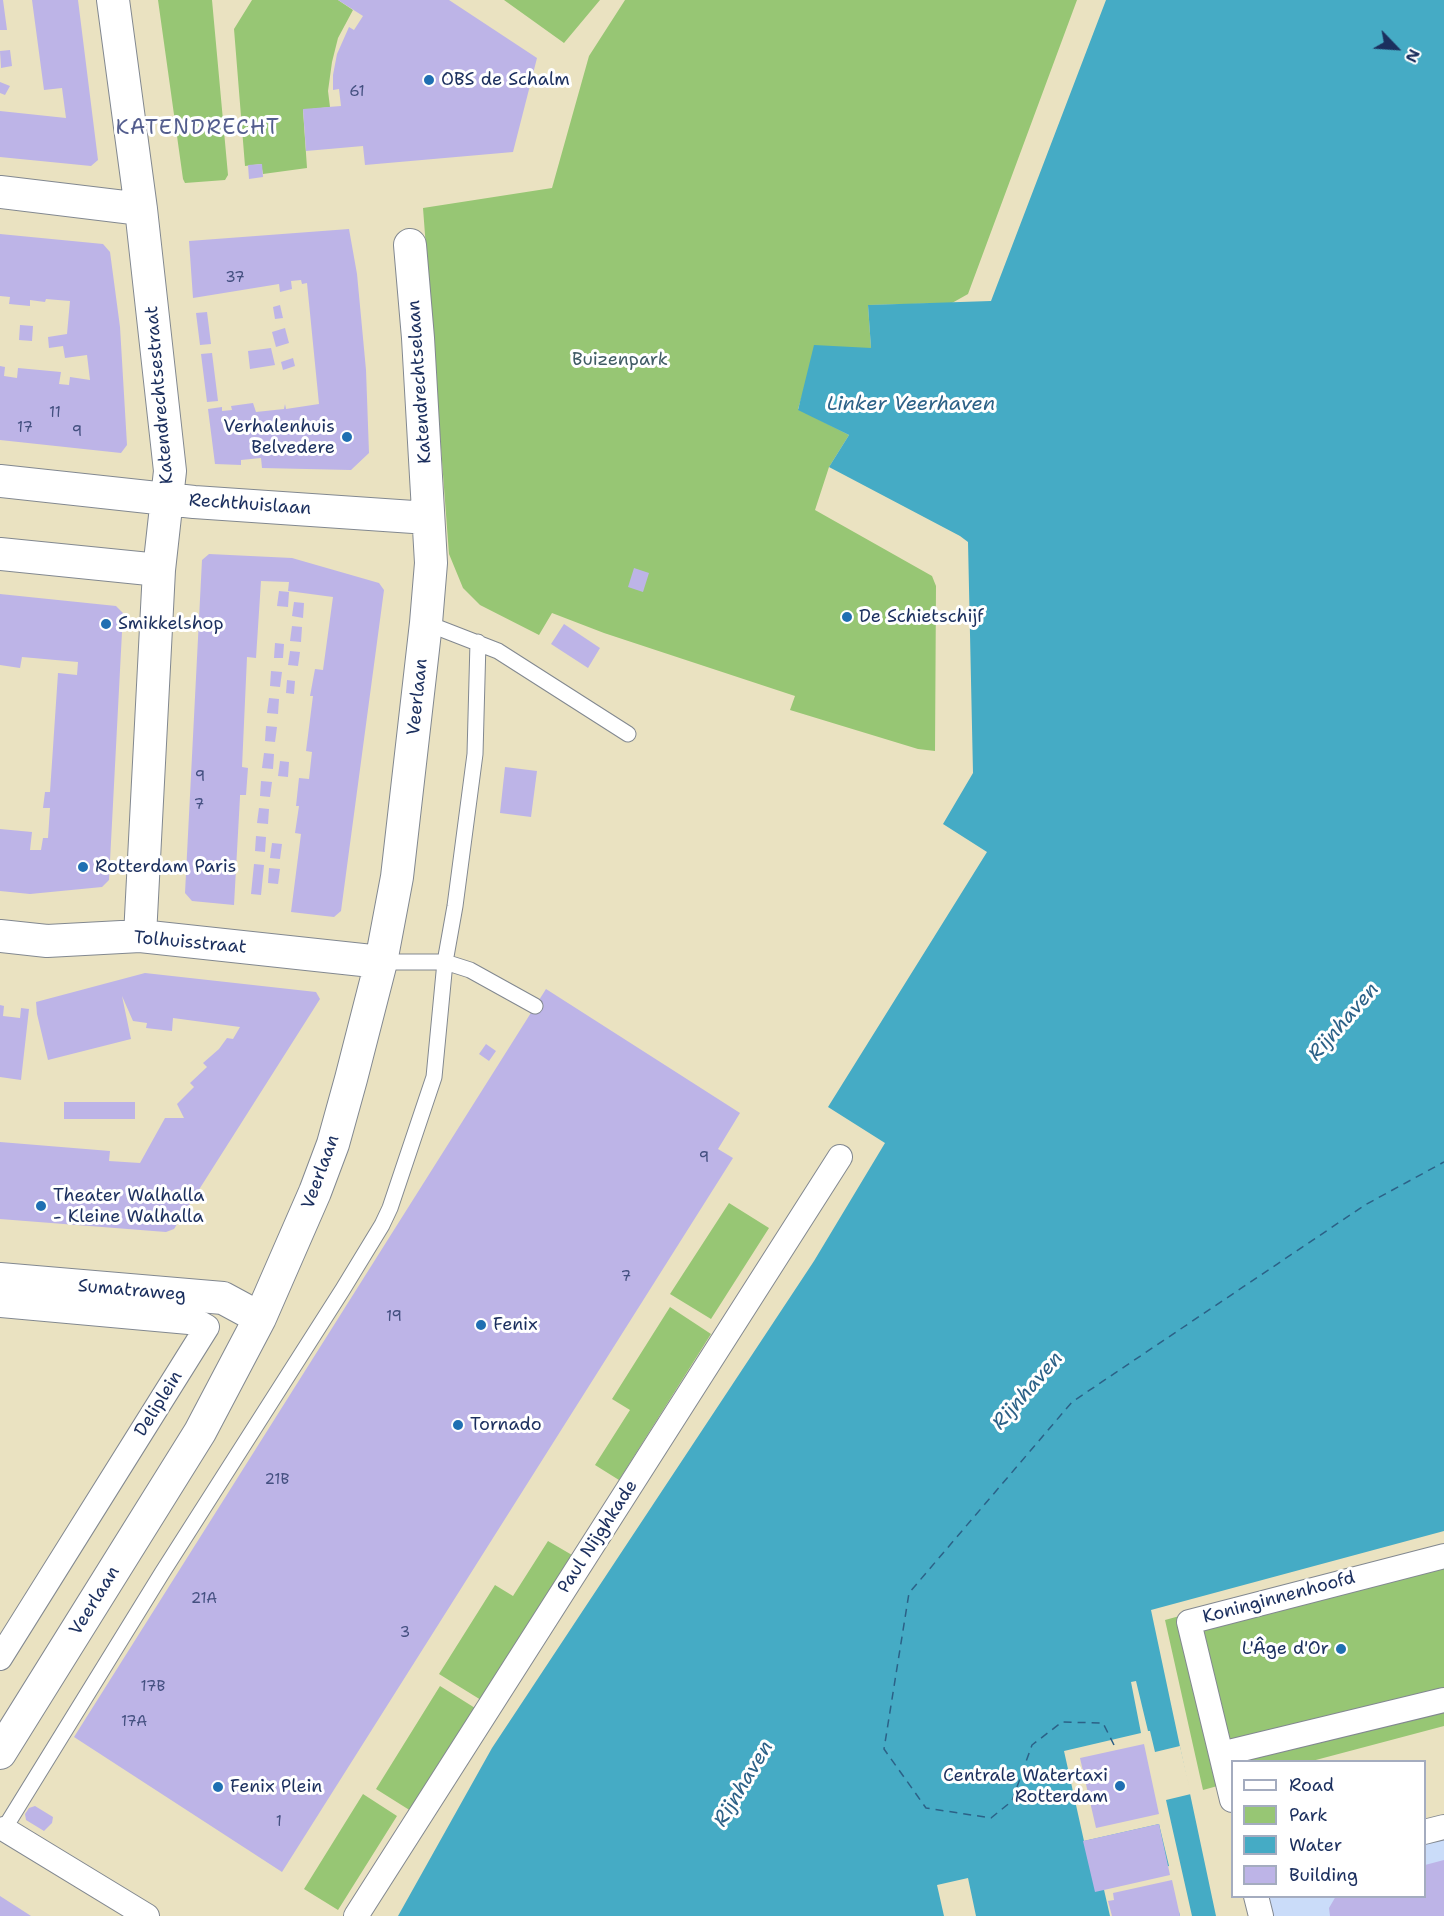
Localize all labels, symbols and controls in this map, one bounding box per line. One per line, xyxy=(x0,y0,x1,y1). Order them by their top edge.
north arrow xyxy=(1366,18,1426,78)
text: N xyxy=(1401,46,1425,66)
place label: OBS de Schalm xyxy=(441,69,570,91)
marker: OBS de Schalm xyxy=(422,73,436,87)
house number: 61 xyxy=(349,83,365,101)
district label: KATENDRECHT xyxy=(115,116,281,142)
house number: 37 xyxy=(225,269,245,287)
street label: Katendrechtselaan xyxy=(404,299,436,465)
street label: Katendrechtsestraat xyxy=(141,305,179,485)
park label: Buizenpark xyxy=(572,349,668,371)
water label: Linker Veerhaven xyxy=(827,393,995,417)
house number: 11 xyxy=(49,404,61,422)
place label: Verhalenhuis Belvedere xyxy=(223,416,335,458)
house number: 17 xyxy=(17,419,33,437)
house number: 9 xyxy=(72,423,82,441)
marker: Verhalenhuis Belvedere xyxy=(340,430,354,444)
street label: Rechthuislaan xyxy=(188,490,312,520)
place label: De Schietschijf xyxy=(859,606,984,628)
marker: De Schietschijf xyxy=(840,610,854,624)
place label: Smikkelshop xyxy=(118,613,224,635)
marker: Smikkelshop xyxy=(99,617,113,631)
street label: Veerlaan xyxy=(403,657,433,737)
house number: 9 xyxy=(195,768,205,786)
house number: 7 xyxy=(194,796,204,814)
place label: Rotterdam Paris xyxy=(95,856,236,878)
marker: Rotterdam Paris xyxy=(76,860,90,874)
street label: Tolhuisstraat xyxy=(133,927,247,959)
water label: Rijnhaven xyxy=(1304,978,1384,1066)
street label: Veerlaan xyxy=(298,1132,344,1212)
house number: 9 xyxy=(699,1149,709,1167)
place label: Theater Walhalla - Kleine Walhalla xyxy=(53,1185,204,1228)
marker: Theater Walhalla - Kleine Walhalla xyxy=(34,1199,48,1213)
house number: 7 xyxy=(621,1268,631,1286)
street label: Sumatraweg xyxy=(77,1276,187,1306)
house number: 19 xyxy=(386,1308,402,1326)
place label: Fenix xyxy=(493,1314,538,1336)
marker: Fenix xyxy=(474,1318,488,1332)
water label: Rijnhaven xyxy=(988,1347,1068,1435)
street label: Deliplein xyxy=(130,1367,188,1441)
place label: Tornado xyxy=(470,1414,542,1436)
marker: Tornado xyxy=(451,1418,465,1432)
house number: 21B xyxy=(265,1471,289,1489)
street label: Paul Nijghkade xyxy=(553,1476,643,1598)
street label: Veerlaan xyxy=(65,1562,125,1640)
street label: Koninginnenhoofd xyxy=(1200,1567,1358,1629)
house number: 21A xyxy=(191,1590,217,1608)
house number: 3 xyxy=(400,1624,410,1642)
place label: L'Âge d'Or xyxy=(1242,1638,1329,1660)
marker: L'Âge d'Or xyxy=(1334,1642,1348,1656)
house number: 17B xyxy=(141,1678,165,1696)
house number: 17A xyxy=(121,1713,147,1731)
water label: Rijnhaven xyxy=(709,1737,779,1831)
legend xyxy=(1231,1760,1426,1898)
place label: Centrale Watertaxi Rotterdam xyxy=(943,1765,1108,1808)
text: Road xyxy=(1289,1773,1334,1797)
place label: Fenix Plein xyxy=(230,1776,322,1798)
marker: Centrale Watertaxi Rotterdam xyxy=(1113,1779,1127,1793)
marker: Fenix Plein xyxy=(211,1780,225,1794)
text: Park xyxy=(1289,1803,1328,1827)
house number: 1 xyxy=(276,1813,282,1831)
text: Water xyxy=(1289,1833,1342,1857)
text: Building xyxy=(1289,1863,1358,1887)

